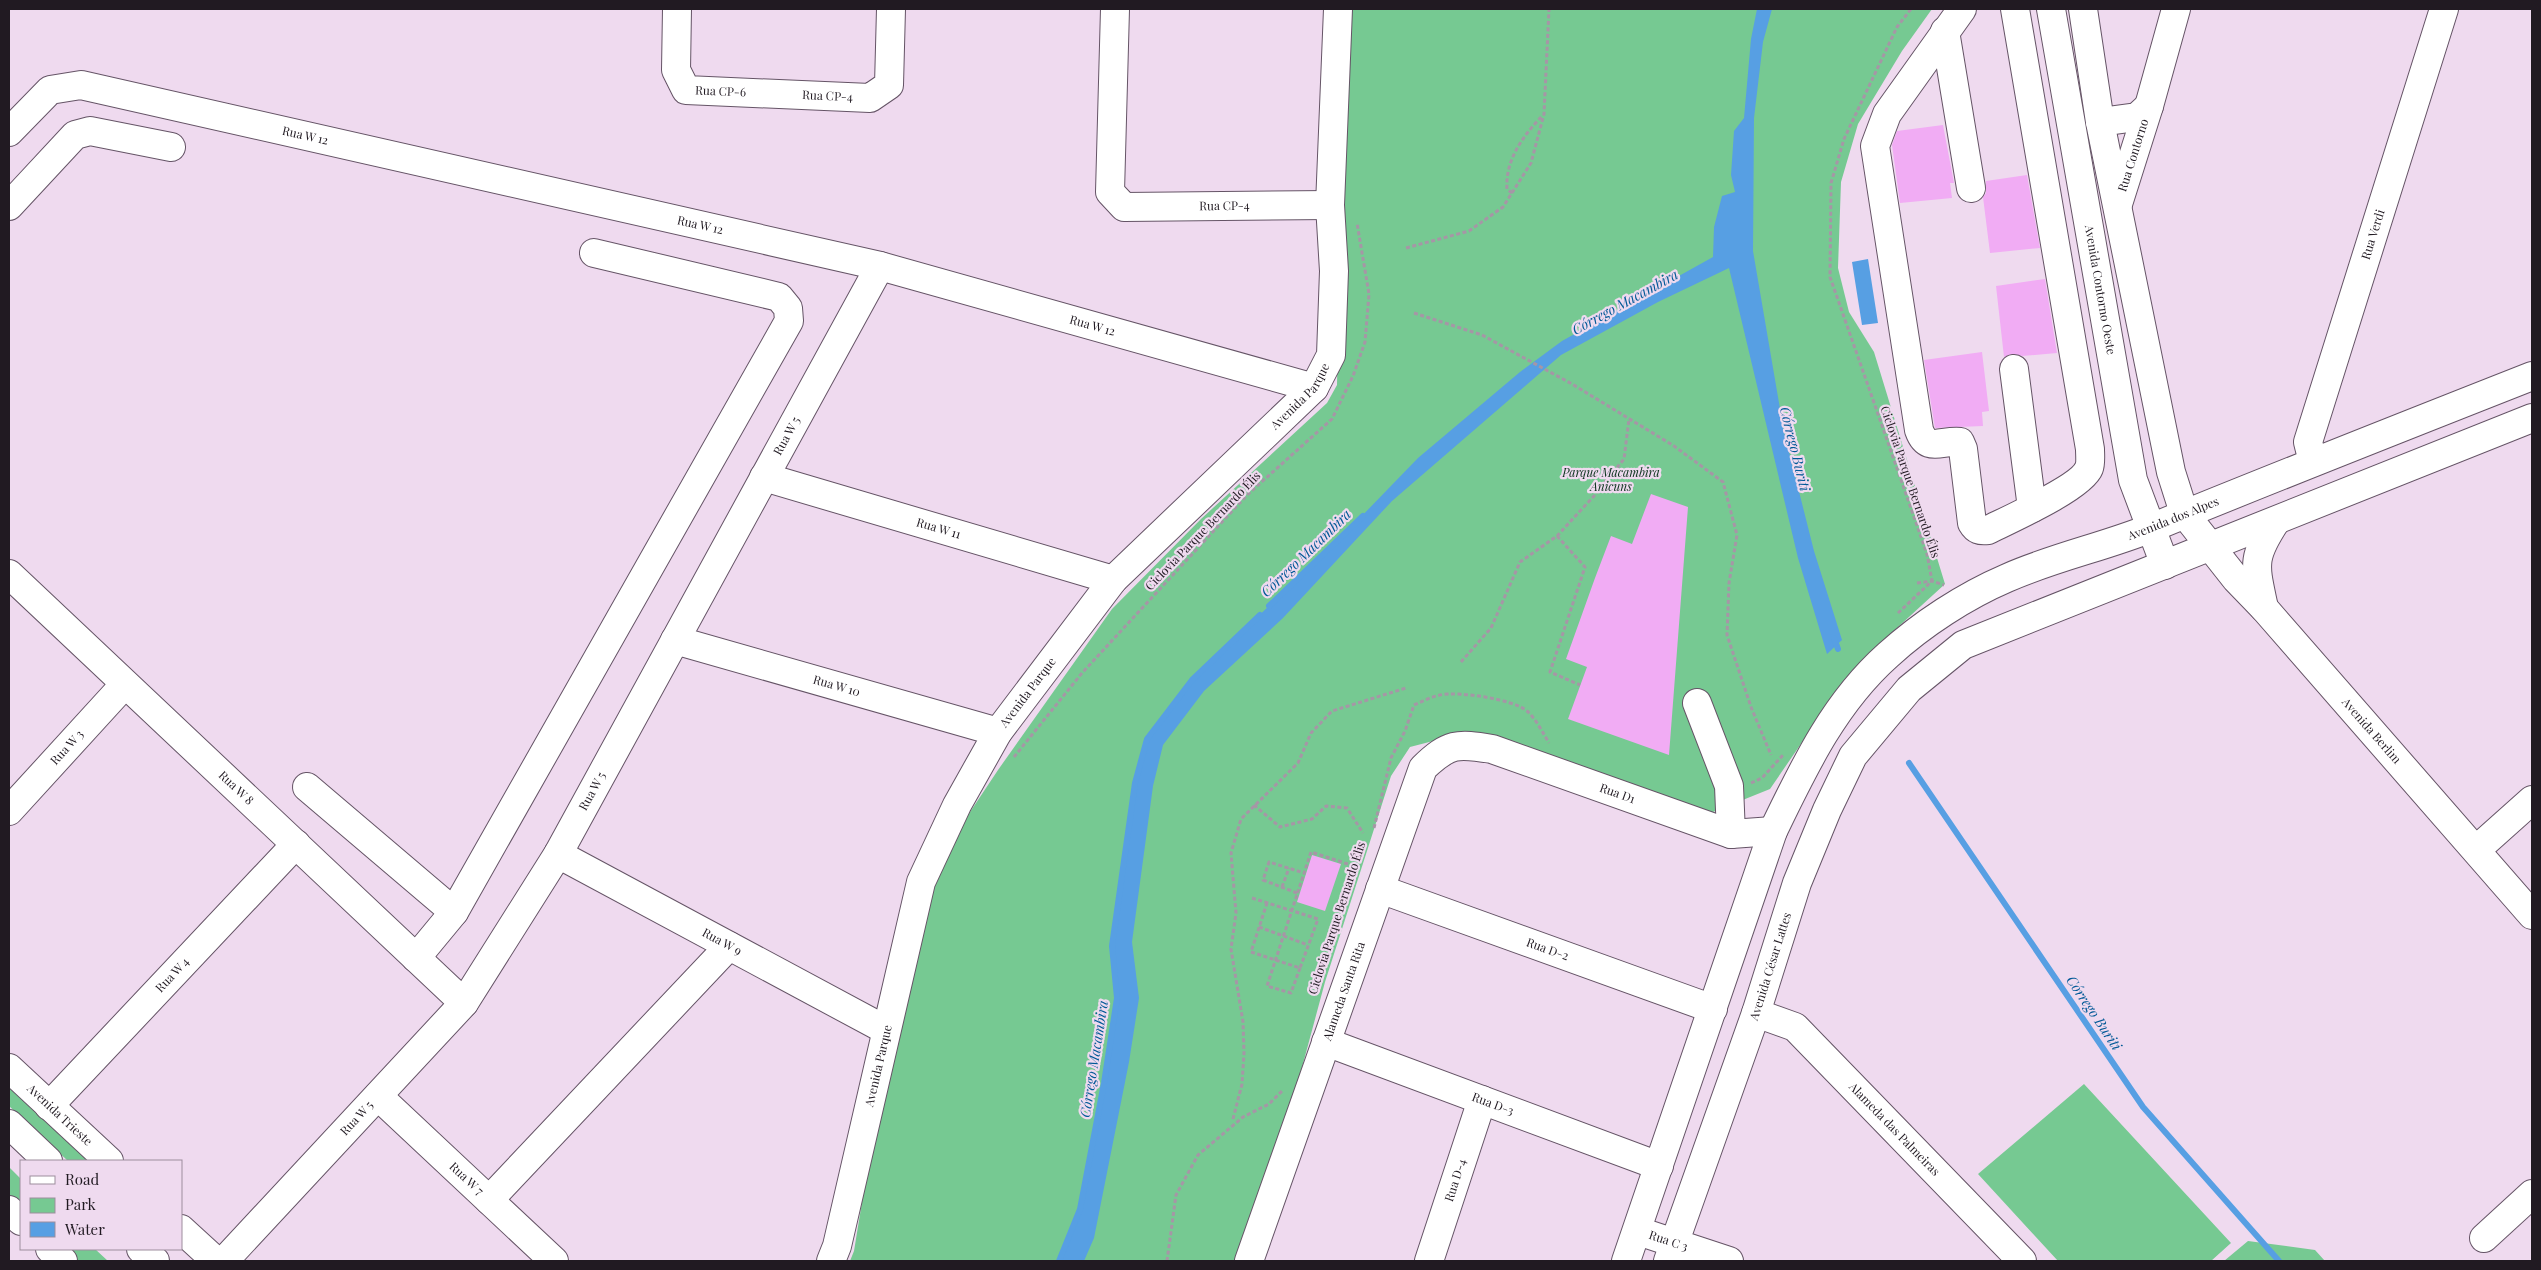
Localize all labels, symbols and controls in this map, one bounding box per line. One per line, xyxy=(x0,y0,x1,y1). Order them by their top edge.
street label: Rua CP-6 xyxy=(695,81,746,100)
street label: Rua CP-4 xyxy=(802,86,853,104)
street label: Rua Contorno xyxy=(2113,116,2152,194)
street label: Rua W 12 xyxy=(281,122,330,148)
street label: Rua CP-4 xyxy=(1199,197,1250,213)
street label: Rua Verdi xyxy=(2357,207,2388,261)
street label: Rua W 12 xyxy=(676,211,725,237)
street label: Avenida Contorno Oeste xyxy=(2082,222,2120,356)
water label: Córrego Macambira xyxy=(1568,264,1681,339)
street label: Rua W 12 xyxy=(1068,311,1118,339)
street label: Avenida Parque xyxy=(1266,360,1333,433)
street label: Ciclovia Parque Bernardo Élis xyxy=(1877,404,1945,560)
water label: Córrego Buriti xyxy=(1776,405,1815,494)
street label: Rua W 5 xyxy=(769,413,803,458)
park label: Parque Macambira Anicuns xyxy=(1561,464,1660,494)
street label: Ciclovia Parque Bernardo Élis xyxy=(1141,467,1264,593)
street label: Avenida dos Alpes xyxy=(2124,492,2221,543)
water label: Córrego Macambira xyxy=(1256,505,1355,601)
street label: Rua W 11 xyxy=(915,513,963,542)
street label: Avenida Parque xyxy=(995,654,1059,731)
street label: Rua W 10 xyxy=(811,671,862,699)
street label: Avenida Berlim xyxy=(2338,693,2405,767)
street label: Rua W 3 xyxy=(46,726,86,768)
street label: Rua W 8 xyxy=(216,767,258,808)
street label: Rua W 5 xyxy=(574,769,608,813)
street label: Rua D1 xyxy=(1598,779,1638,807)
street label: Ciclovia Parque Bernardo Élis xyxy=(1304,839,1368,996)
street label: Avenida César Lattes xyxy=(1745,910,1794,1023)
street label: Rua W 9 xyxy=(700,924,745,958)
street label: Rua D-2 xyxy=(1524,933,1571,963)
street label: Alameda Santa Rita xyxy=(1318,939,1368,1044)
street label: Rua W 4 xyxy=(151,953,192,995)
water label: Córrego Buriti xyxy=(2062,972,2127,1055)
water label: Córrego Macambira xyxy=(1075,999,1112,1119)
street label: Avenida Parque xyxy=(860,1023,895,1109)
street label: Alameda das Palmeiras xyxy=(1845,1078,1944,1179)
street label: Avenida Trieste xyxy=(23,1079,96,1149)
street label: Rua D-3 xyxy=(1470,1088,1516,1118)
street label: Rua W 5 xyxy=(336,1097,376,1138)
street label: Rua D-4 xyxy=(1440,1156,1469,1203)
street label: Rua W 7 xyxy=(446,1158,488,1198)
legend xyxy=(20,1160,182,1250)
text: Road xyxy=(65,1169,99,1189)
text: Park xyxy=(65,1194,97,1214)
text: Water xyxy=(64,1219,105,1239)
street label: Rua C 3 xyxy=(1647,1226,1690,1254)

